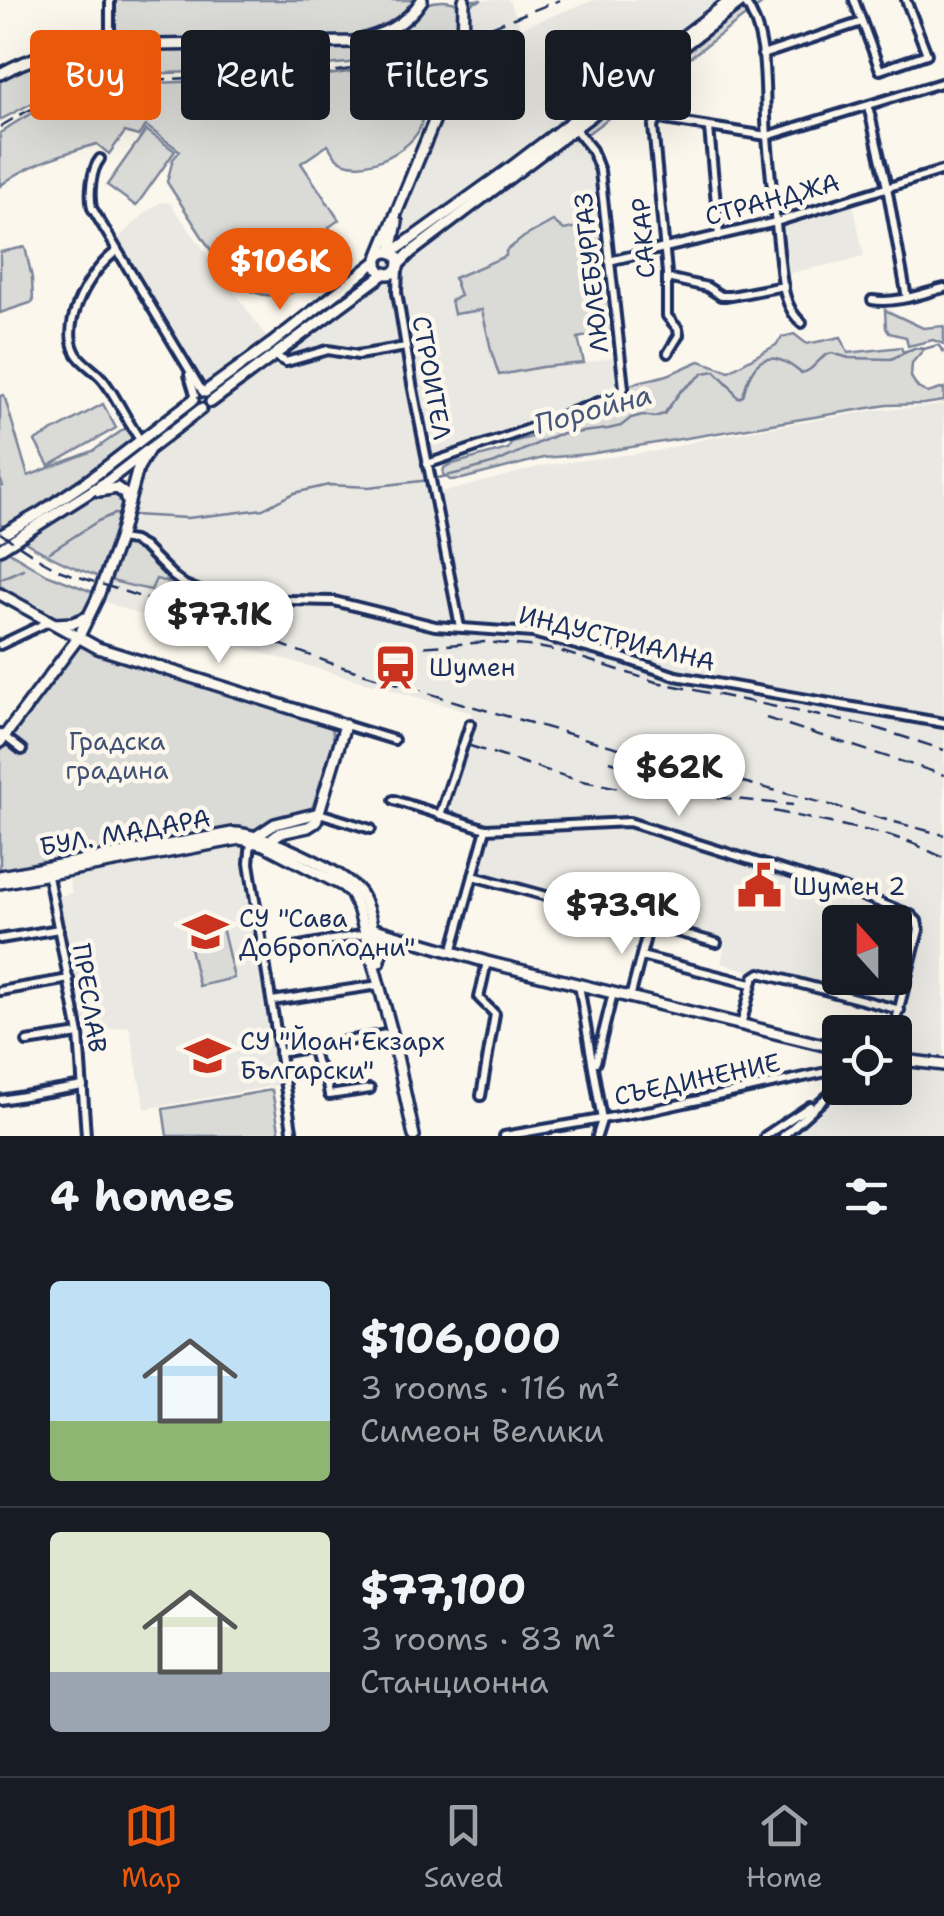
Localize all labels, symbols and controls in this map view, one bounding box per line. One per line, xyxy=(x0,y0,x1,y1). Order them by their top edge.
chip: Buy xyxy=(30,30,161,120)
chip: Rent xyxy=(181,30,330,120)
chip: Filters xyxy=(350,30,525,120)
chip: New xyxy=(545,30,691,120)
street label: СТРАНДЖА xyxy=(701,165,843,233)
street label: ЛЮЛЕБУРГАЗ xyxy=(566,191,616,355)
street label: САКАР xyxy=(623,196,663,280)
pin: $106K xyxy=(210,228,350,313)
text: $106K xyxy=(230,239,330,282)
street label: СТРОИТЕЛ xyxy=(404,313,460,443)
water label: Поройна xyxy=(530,375,656,443)
pin: $77.1K xyxy=(138,581,300,666)
text: $77.1K xyxy=(166,592,272,635)
street label: ИНДУСТРИАЛНА xyxy=(515,597,719,679)
station icon: Шумен xyxy=(372,643,420,691)
place label: Шумен xyxy=(429,650,515,684)
park label: Градска градина xyxy=(66,724,169,787)
pin: $62K xyxy=(620,734,738,819)
text: $62K xyxy=(635,745,723,788)
street label: БУЛ. МАДАРА xyxy=(37,800,213,864)
public building icon: Шумен 2 xyxy=(736,862,784,910)
place label: Шумен 2 xyxy=(793,869,906,903)
pin: $73.9K xyxy=(541,872,703,957)
text: $73.9K xyxy=(565,883,679,926)
place label: СУ "Сава Доброплодни" xyxy=(239,901,415,964)
north arrow xyxy=(822,905,912,995)
map controls xyxy=(822,905,912,1105)
school or university icon: СУ "Сава Доброплодни" xyxy=(182,908,230,956)
street label: ПРЕСЛАВ xyxy=(65,941,115,1055)
button: locate xyxy=(822,1015,912,1105)
place label: СУ "Йоан Екзарх Български" xyxy=(240,1024,445,1087)
school or university icon: СУ "Йоан Екзарх Български" xyxy=(183,1031,231,1079)
street label: СЪЕДИНЕНИЕ xyxy=(611,1045,783,1113)
text: 4 homes xyxy=(50,1168,235,1224)
icon: filters xyxy=(839,1169,894,1224)
text: $106,000 xyxy=(360,1310,561,1366)
icon: home xyxy=(130,1321,250,1441)
text: 3 rooms · 116 m² xyxy=(360,1366,620,1409)
text: Симеон Велики xyxy=(360,1409,604,1452)
text: $77,100 xyxy=(360,1561,526,1617)
icon: home xyxy=(130,1572,250,1692)
text: 3 rooms · 83 m² xyxy=(360,1617,616,1660)
text: Станционна xyxy=(360,1660,549,1703)
tab: Map xyxy=(121,1798,181,1896)
tab: Saved xyxy=(424,1798,503,1896)
tab: Home xyxy=(746,1798,823,1896)

